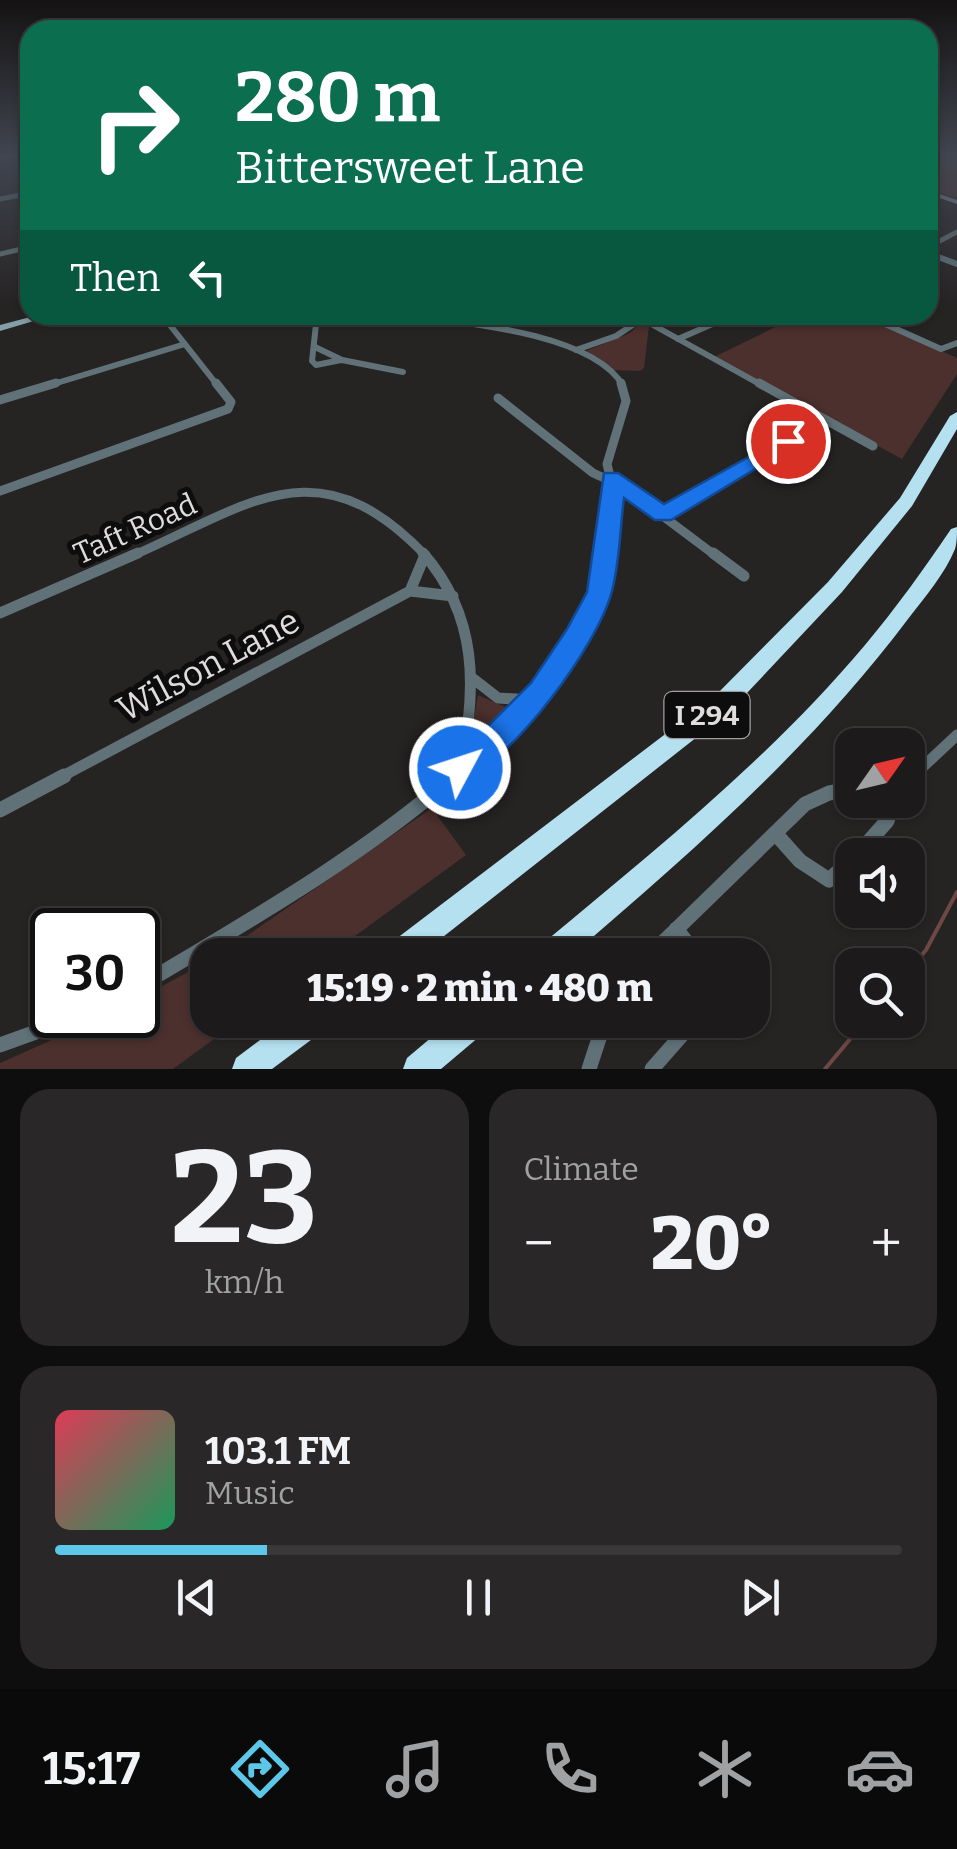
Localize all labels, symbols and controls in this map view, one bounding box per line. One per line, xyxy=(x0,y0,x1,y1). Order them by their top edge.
text: 280 m xyxy=(235,56,440,140)
icon: right xyxy=(70,60,200,190)
text: Bittersweet Lane xyxy=(235,141,585,195)
icon: left xyxy=(180,250,235,305)
text: Then xyxy=(70,255,160,301)
pin xyxy=(746,399,831,484)
icon: arrive xyxy=(761,414,816,469)
street label: Taft Road xyxy=(68,486,202,572)
street label: Wilson Lane xyxy=(110,599,306,731)
road number: I 294 xyxy=(664,692,750,738)
position arrow xyxy=(408,716,512,820)
north arrow xyxy=(835,728,925,818)
map controls xyxy=(835,728,925,1038)
button: sound xyxy=(835,838,925,928)
speed limit sign: 30 xyxy=(30,908,160,1038)
button: search xyxy=(835,948,925,1038)
text: 15:19 · 2 min · 480 m xyxy=(307,965,653,1011)
text: 23 xyxy=(170,1120,318,1276)
text: Climate xyxy=(524,1150,639,1188)
text: 20° xyxy=(651,1199,774,1289)
text: − xyxy=(524,1211,554,1277)
text: + xyxy=(871,1211,902,1277)
text: km/h xyxy=(205,1263,284,1301)
text: 103.1 FM xyxy=(205,1428,351,1474)
text: Music xyxy=(205,1474,295,1512)
icon: previous xyxy=(169,1570,224,1625)
icon: pause xyxy=(451,1570,506,1625)
icon: next xyxy=(733,1570,788,1625)
icon: directions xyxy=(225,1734,295,1804)
icon: music xyxy=(380,1734,450,1804)
icon: phone xyxy=(535,1734,605,1804)
icon: climate xyxy=(690,1734,760,1804)
icon: car xyxy=(845,1734,915,1804)
text: 15:17 xyxy=(42,1742,140,1796)

